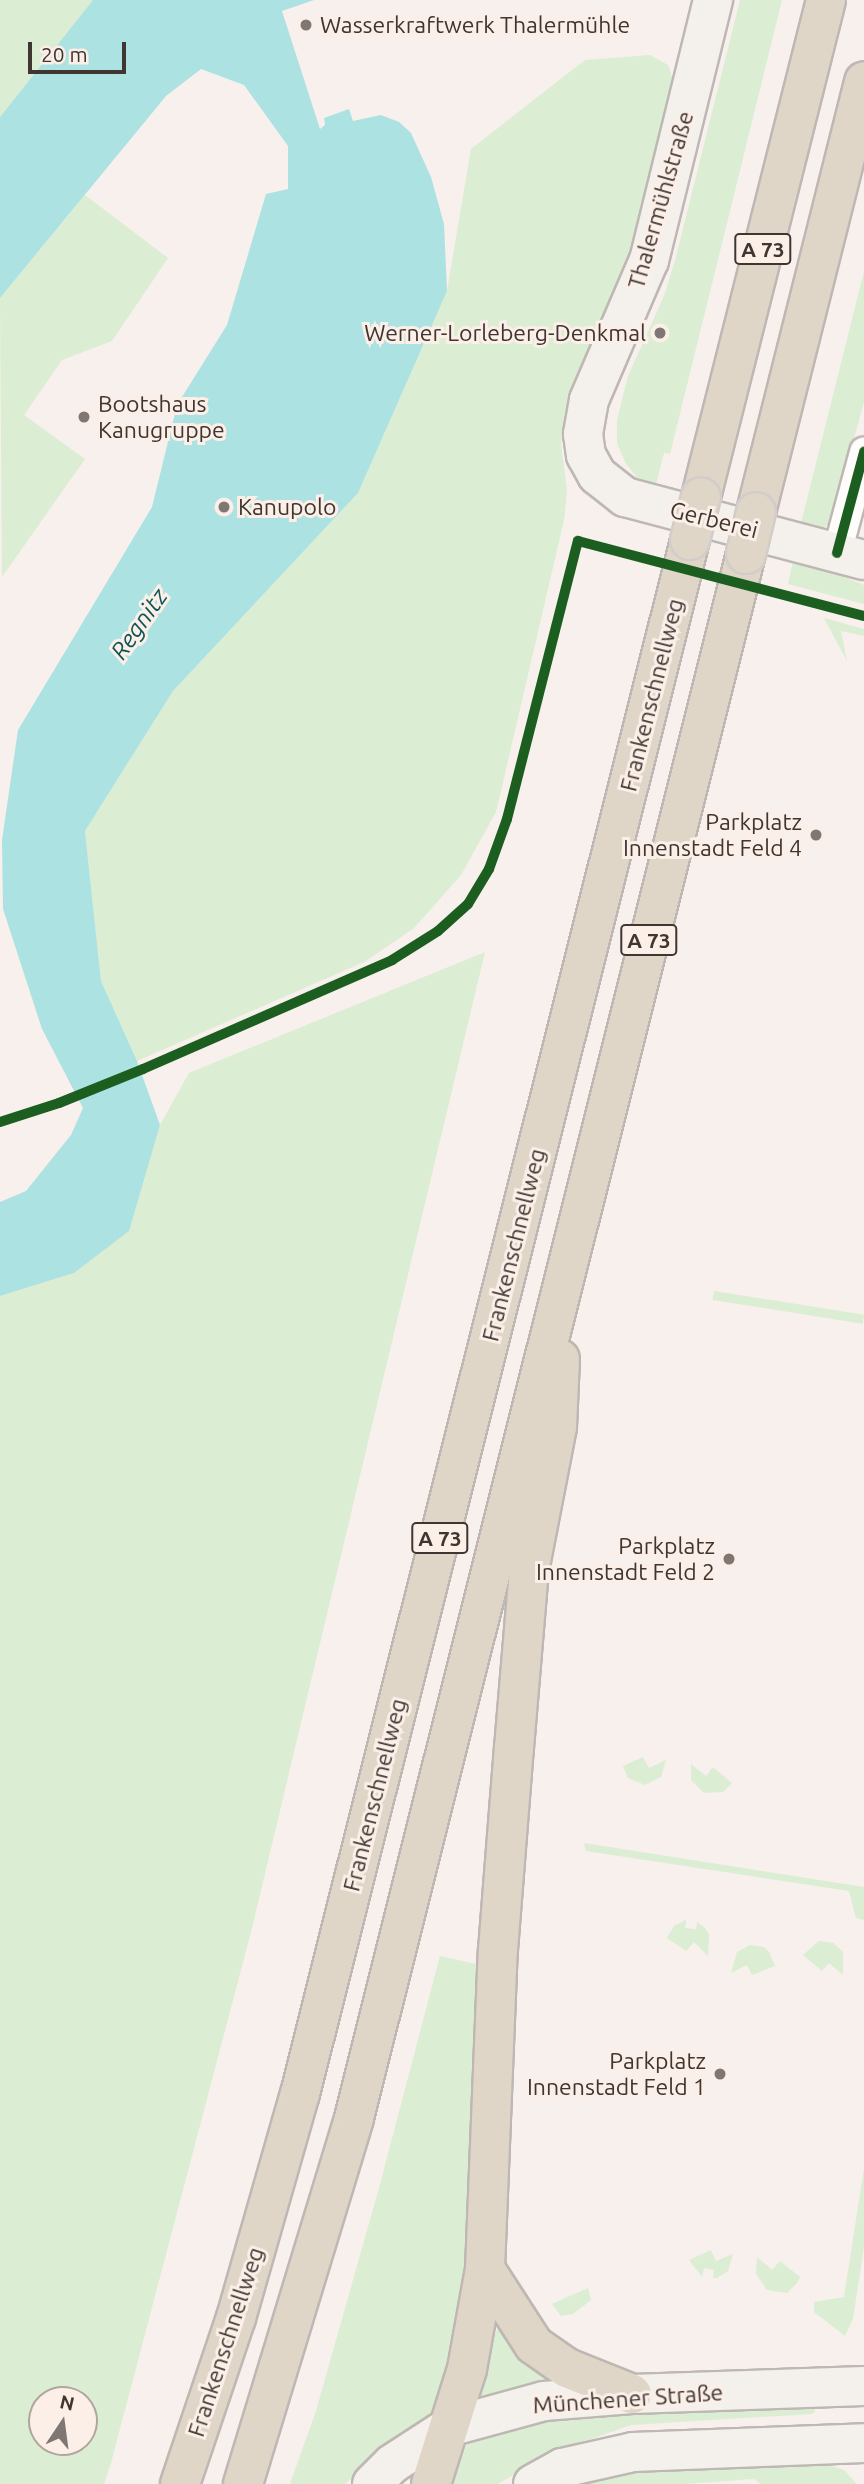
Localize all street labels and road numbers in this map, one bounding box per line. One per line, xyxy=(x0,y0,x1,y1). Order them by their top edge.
street label: Thalermühlstraße xyxy=(622,108,700,292)
road number: A 73 xyxy=(733,232,793,266)
street label: Gerberei xyxy=(667,496,761,544)
street label: Frankenschnellweg xyxy=(615,596,689,794)
road number: A 73 xyxy=(619,922,679,958)
street label: Frankenschnellweg xyxy=(477,1146,551,1344)
road number: A 73 xyxy=(410,1520,470,1556)
street label: Frankenschnellweg xyxy=(338,1696,412,1894)
street label: Frankenschnellweg xyxy=(182,2244,270,2440)
street label: Münchener Straße xyxy=(532,2379,724,2419)

